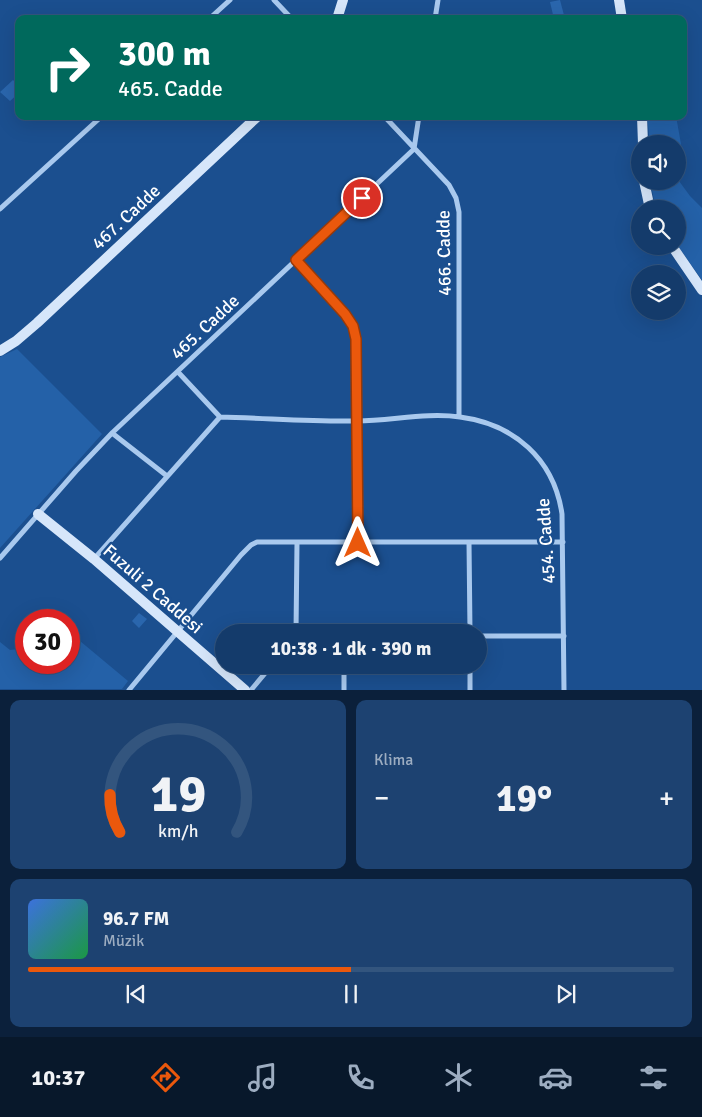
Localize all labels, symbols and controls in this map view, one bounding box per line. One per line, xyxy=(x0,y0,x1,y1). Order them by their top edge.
text: 300 m xyxy=(118,32,211,75)
icon: right xyxy=(35,35,100,100)
text: 465. Cadde xyxy=(118,75,223,102)
map controls xyxy=(631,135,686,320)
button: sound xyxy=(631,135,686,190)
pin xyxy=(341,177,383,219)
street label: 467. Cadde xyxy=(87,180,165,254)
icon: arrive xyxy=(348,184,376,212)
button: search xyxy=(631,200,686,255)
street label: 466. Cadde xyxy=(432,210,456,296)
button: layers xyxy=(631,265,686,320)
street label: 465. Cadde xyxy=(166,290,244,364)
street label: 454. Cadde xyxy=(532,497,560,585)
position arrow xyxy=(331,516,383,568)
street label: Fuzuli 2 Caddesi xyxy=(99,540,207,638)
speed limit sign: 30 xyxy=(15,609,80,674)
text: 10:38 · 1 dk · 390 m xyxy=(271,637,431,661)
text: Klima xyxy=(374,750,413,770)
text: 19 xyxy=(150,762,206,826)
text: 19° xyxy=(496,775,552,822)
text: − xyxy=(374,781,389,815)
text: + xyxy=(659,781,674,815)
text: km/h xyxy=(158,820,198,842)
text: 96.7 FM xyxy=(103,907,169,931)
text: Müzik xyxy=(103,931,144,951)
icon: previous xyxy=(122,980,150,1008)
icon: pause xyxy=(337,980,365,1008)
icon: next xyxy=(552,980,580,1008)
icon: directions xyxy=(148,1060,183,1095)
icon: music xyxy=(245,1060,280,1095)
icon: phone xyxy=(343,1060,378,1095)
icon: climate xyxy=(441,1060,476,1095)
icon: car xyxy=(538,1060,573,1095)
icon: filters xyxy=(636,1060,671,1095)
text: 10:37 xyxy=(31,1064,85,1091)

